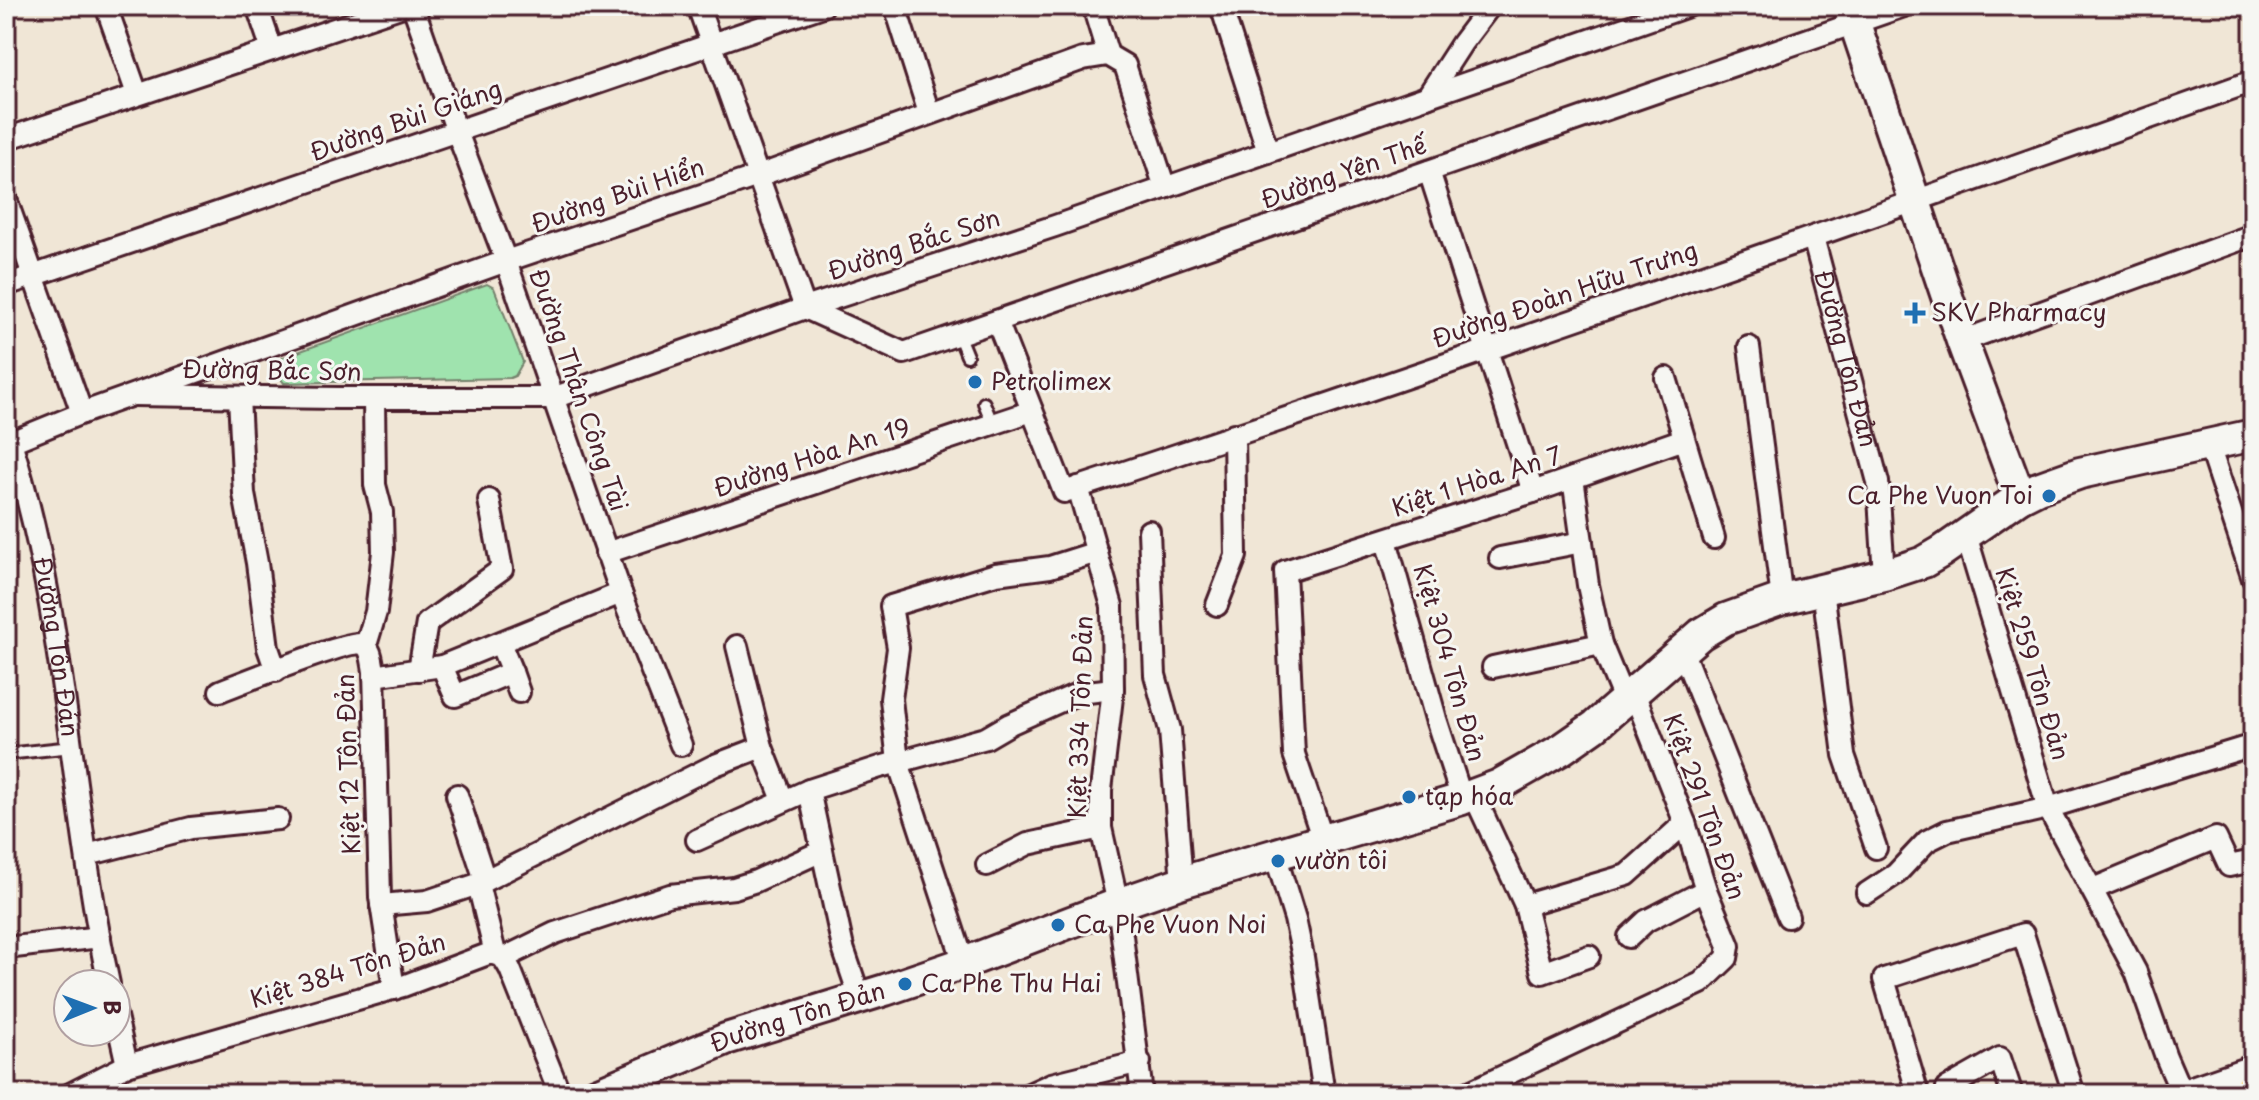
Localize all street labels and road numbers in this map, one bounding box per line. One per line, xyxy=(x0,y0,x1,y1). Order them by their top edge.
street label: Đường Bùi Giáng xyxy=(305,69,506,169)
street label: Đường Yên Thế xyxy=(1256,125,1433,216)
street label: Đường Bùi Hiển xyxy=(526,148,709,241)
street label: Đường Bắc Sơn xyxy=(823,198,1004,288)
street label: Đường Đoàn Hữu Trưng xyxy=(1427,231,1702,355)
street label: Đường Thân Công Tài xyxy=(521,263,638,515)
street label: Đường Tôn Đản xyxy=(1807,266,1888,451)
street label: Đường Bắc Sơn xyxy=(182,349,362,389)
street label: Đường Hòa An 19 xyxy=(709,407,914,505)
street label: Kiệt 1 Hòa An 7 xyxy=(1387,436,1566,525)
street label: Đường Tôn Đản xyxy=(25,553,90,739)
street label: Kiệt 304 Tôn Đản xyxy=(1406,559,1496,765)
street label: Kiệt 259 Tôn Đản xyxy=(1988,563,2080,764)
street label: Kiệt 334 Tôn Đản xyxy=(1057,615,1101,819)
street label: Kiệt 12 Tôn Đản xyxy=(326,673,368,855)
street label: Kiệt 291 Tôn Đản xyxy=(1656,708,1756,904)
street label: Kiệt 384 Tôn Đản xyxy=(245,922,450,1016)
street label: Đường Tôn Đản xyxy=(703,971,889,1060)

